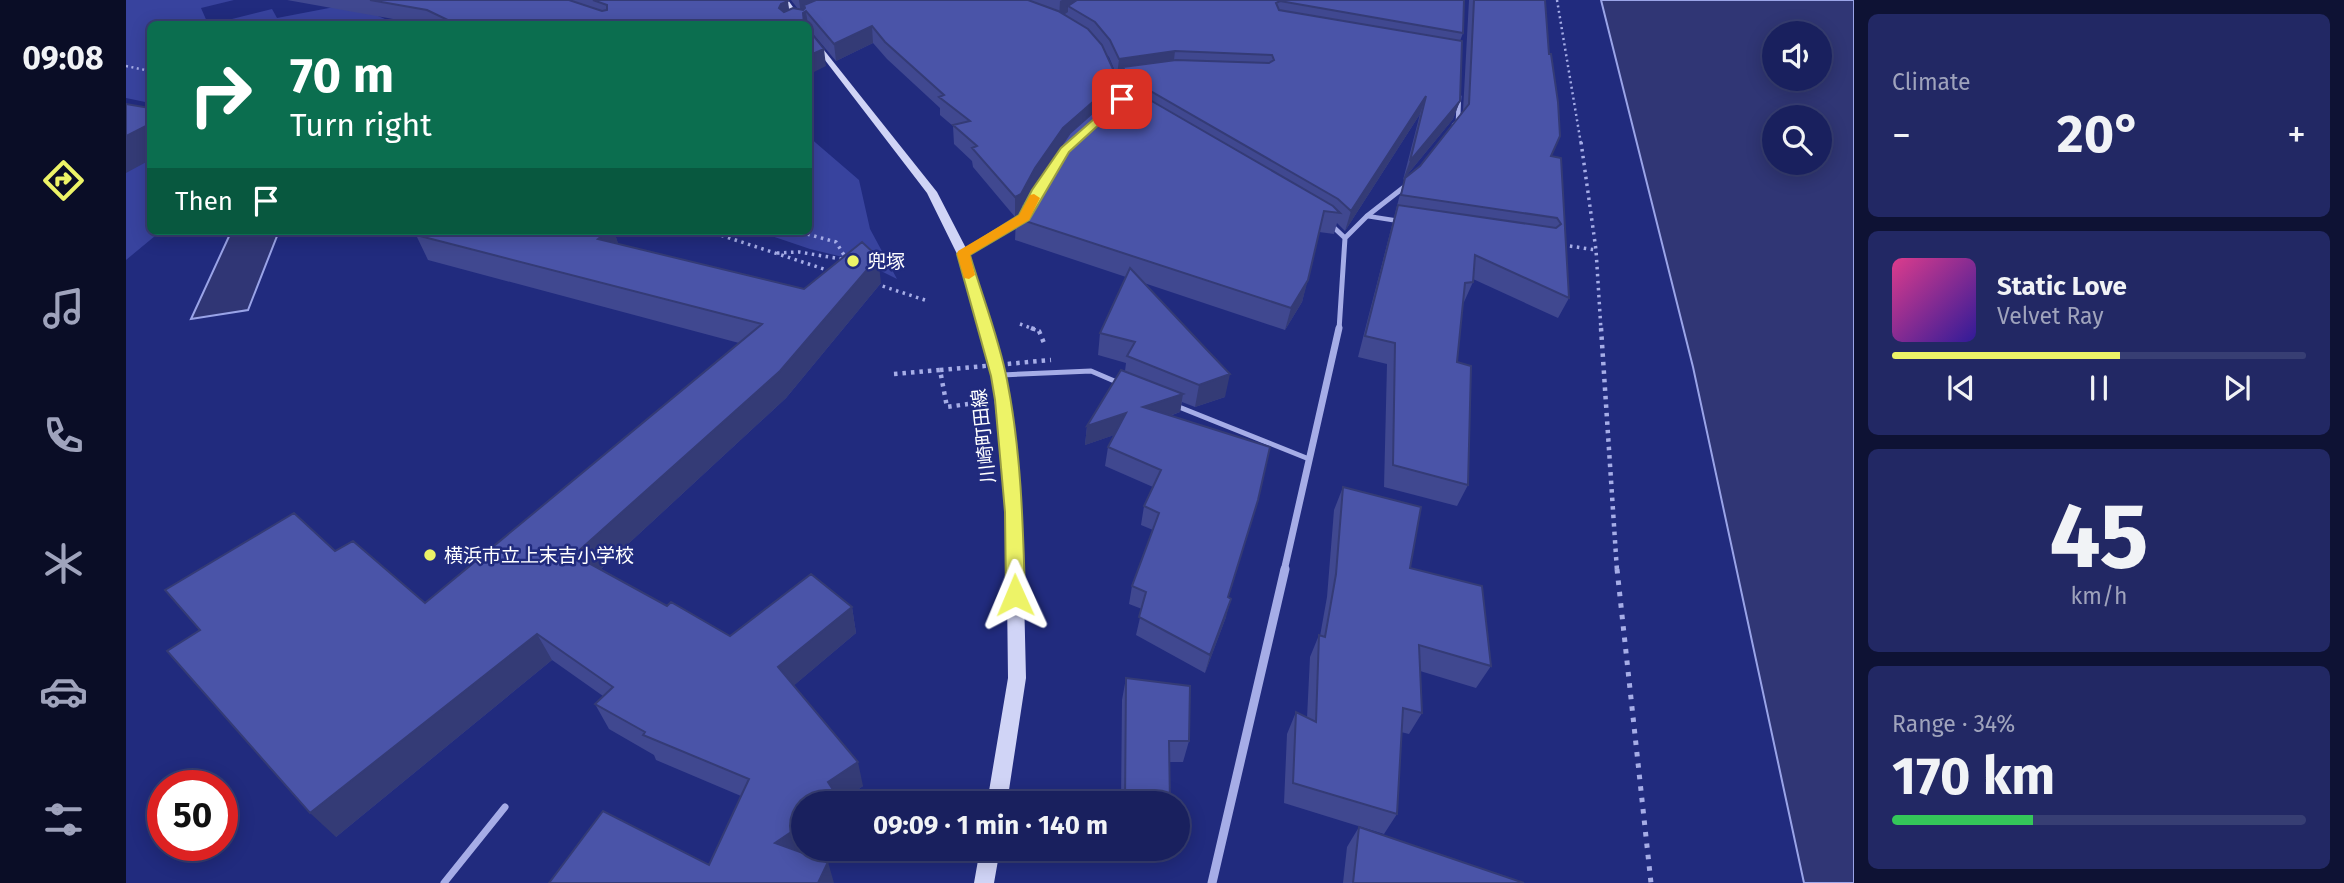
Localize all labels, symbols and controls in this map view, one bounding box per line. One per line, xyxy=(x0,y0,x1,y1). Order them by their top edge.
map controls xyxy=(1762,21,1832,175)
button: sound xyxy=(1762,21,1832,91)
text: 09:08 xyxy=(22,39,104,77)
text: 70 m xyxy=(290,46,394,105)
icon: right xyxy=(175,49,266,140)
text: Climate xyxy=(1892,68,1971,96)
pin xyxy=(1092,69,1152,129)
icon: arrive xyxy=(1103,80,1141,118)
text: 20° xyxy=(2057,103,2141,166)
button: search xyxy=(1762,105,1832,175)
text: Turn right xyxy=(290,106,432,144)
text: − xyxy=(1892,112,1911,158)
text: + xyxy=(2287,112,2306,158)
icon: directions xyxy=(39,156,88,205)
icon: arrive xyxy=(247,182,285,220)
text: Then xyxy=(175,186,233,217)
place label: 兜塚 xyxy=(867,250,905,273)
marker: 兜塚 xyxy=(845,253,861,269)
text: Static Love xyxy=(1997,271,2127,302)
icon: music xyxy=(39,284,88,333)
text: Velvet Ray xyxy=(1997,302,2104,330)
icon: previous xyxy=(1942,369,1980,407)
icon: pause xyxy=(2080,369,2118,407)
icon: next xyxy=(2218,369,2256,407)
street label: 川崎町田線 xyxy=(967,387,1000,484)
icon: phone xyxy=(39,411,88,460)
text: 45 xyxy=(2049,482,2149,591)
icon: climate xyxy=(39,539,88,588)
place label: 横浜市立上末吉小学校 xyxy=(444,544,634,567)
marker: 横浜市立上末吉小学校 xyxy=(422,547,438,563)
position arrow xyxy=(978,558,1052,632)
text: km/h xyxy=(2071,582,2127,610)
icon: car xyxy=(39,667,88,716)
text: Range · 34% xyxy=(1892,710,2015,738)
text: 170 km xyxy=(1892,745,2055,808)
speed limit sign: 50 xyxy=(147,770,238,861)
icon: filters xyxy=(39,795,88,844)
text: 09:09 · 1 min · 140 m xyxy=(873,810,1108,841)

